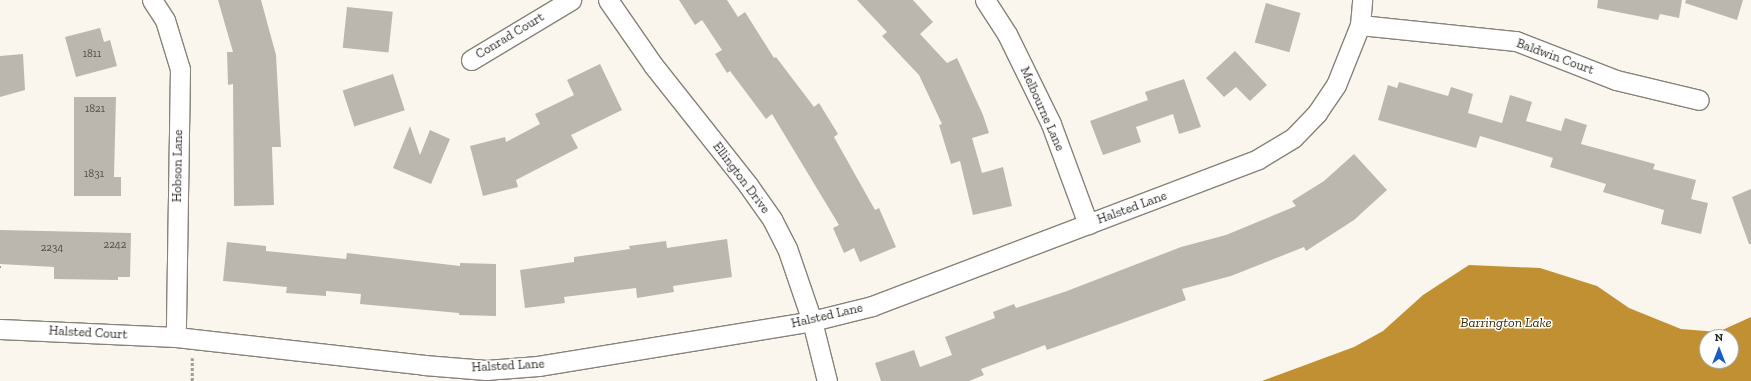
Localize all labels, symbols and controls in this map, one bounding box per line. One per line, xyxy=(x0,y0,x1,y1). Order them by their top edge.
street label: Conrad Court xyxy=(473,9,547,63)
street label: Baldwin Court xyxy=(1514,36,1596,78)
house number: 1811 xyxy=(83,47,101,61)
street label: Melbourne Lane xyxy=(1016,64,1068,154)
house number: 1821 xyxy=(85,102,105,116)
street label: Hobson Lane xyxy=(170,129,186,203)
street label: Ellington Drive xyxy=(709,139,773,217)
house number: 1831 xyxy=(84,167,104,181)
street label: Halsted Lane xyxy=(1095,188,1169,228)
house number: 2242 xyxy=(104,238,126,252)
house number: 2234 xyxy=(41,241,63,255)
street label: Halsted Lane xyxy=(790,300,864,332)
water label: Barrington Lake xyxy=(1460,315,1552,331)
street label: Halsted Court xyxy=(48,323,128,343)
north arrow xyxy=(1699,329,1739,369)
text: N xyxy=(1715,331,1723,344)
street label: Halsted Lane xyxy=(471,356,545,376)

